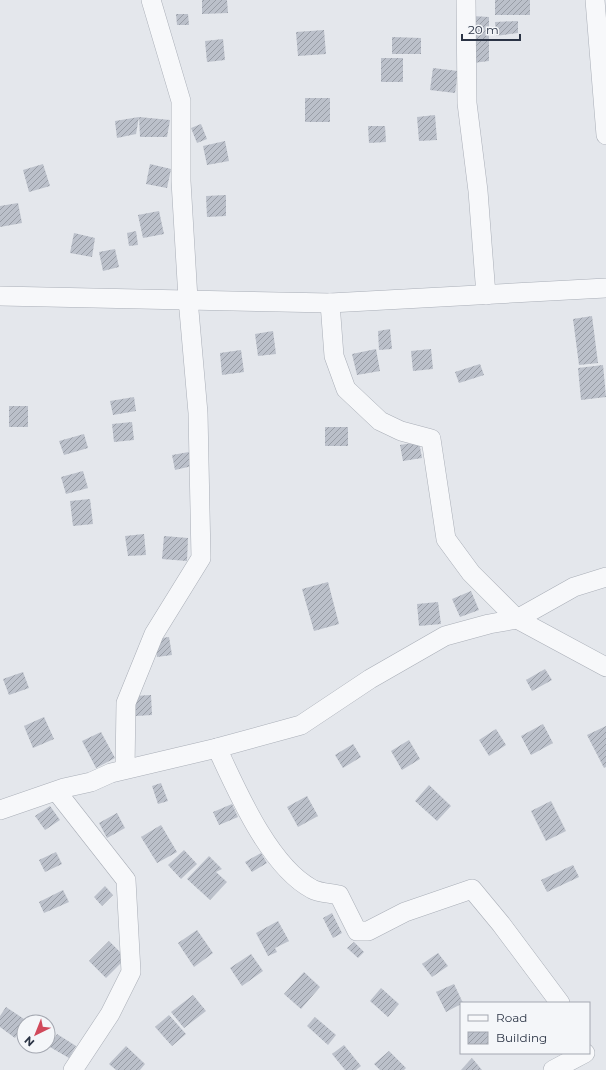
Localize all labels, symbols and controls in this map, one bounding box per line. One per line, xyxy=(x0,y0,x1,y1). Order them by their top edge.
scale bar xyxy=(462,16,520,42)
text: 20 m xyxy=(468,22,499,37)
legend xyxy=(460,1002,590,1054)
text: Road xyxy=(496,1010,527,1025)
north arrow xyxy=(16,1014,56,1054)
text: Building xyxy=(496,1030,547,1045)
text: N xyxy=(21,1033,37,1049)

